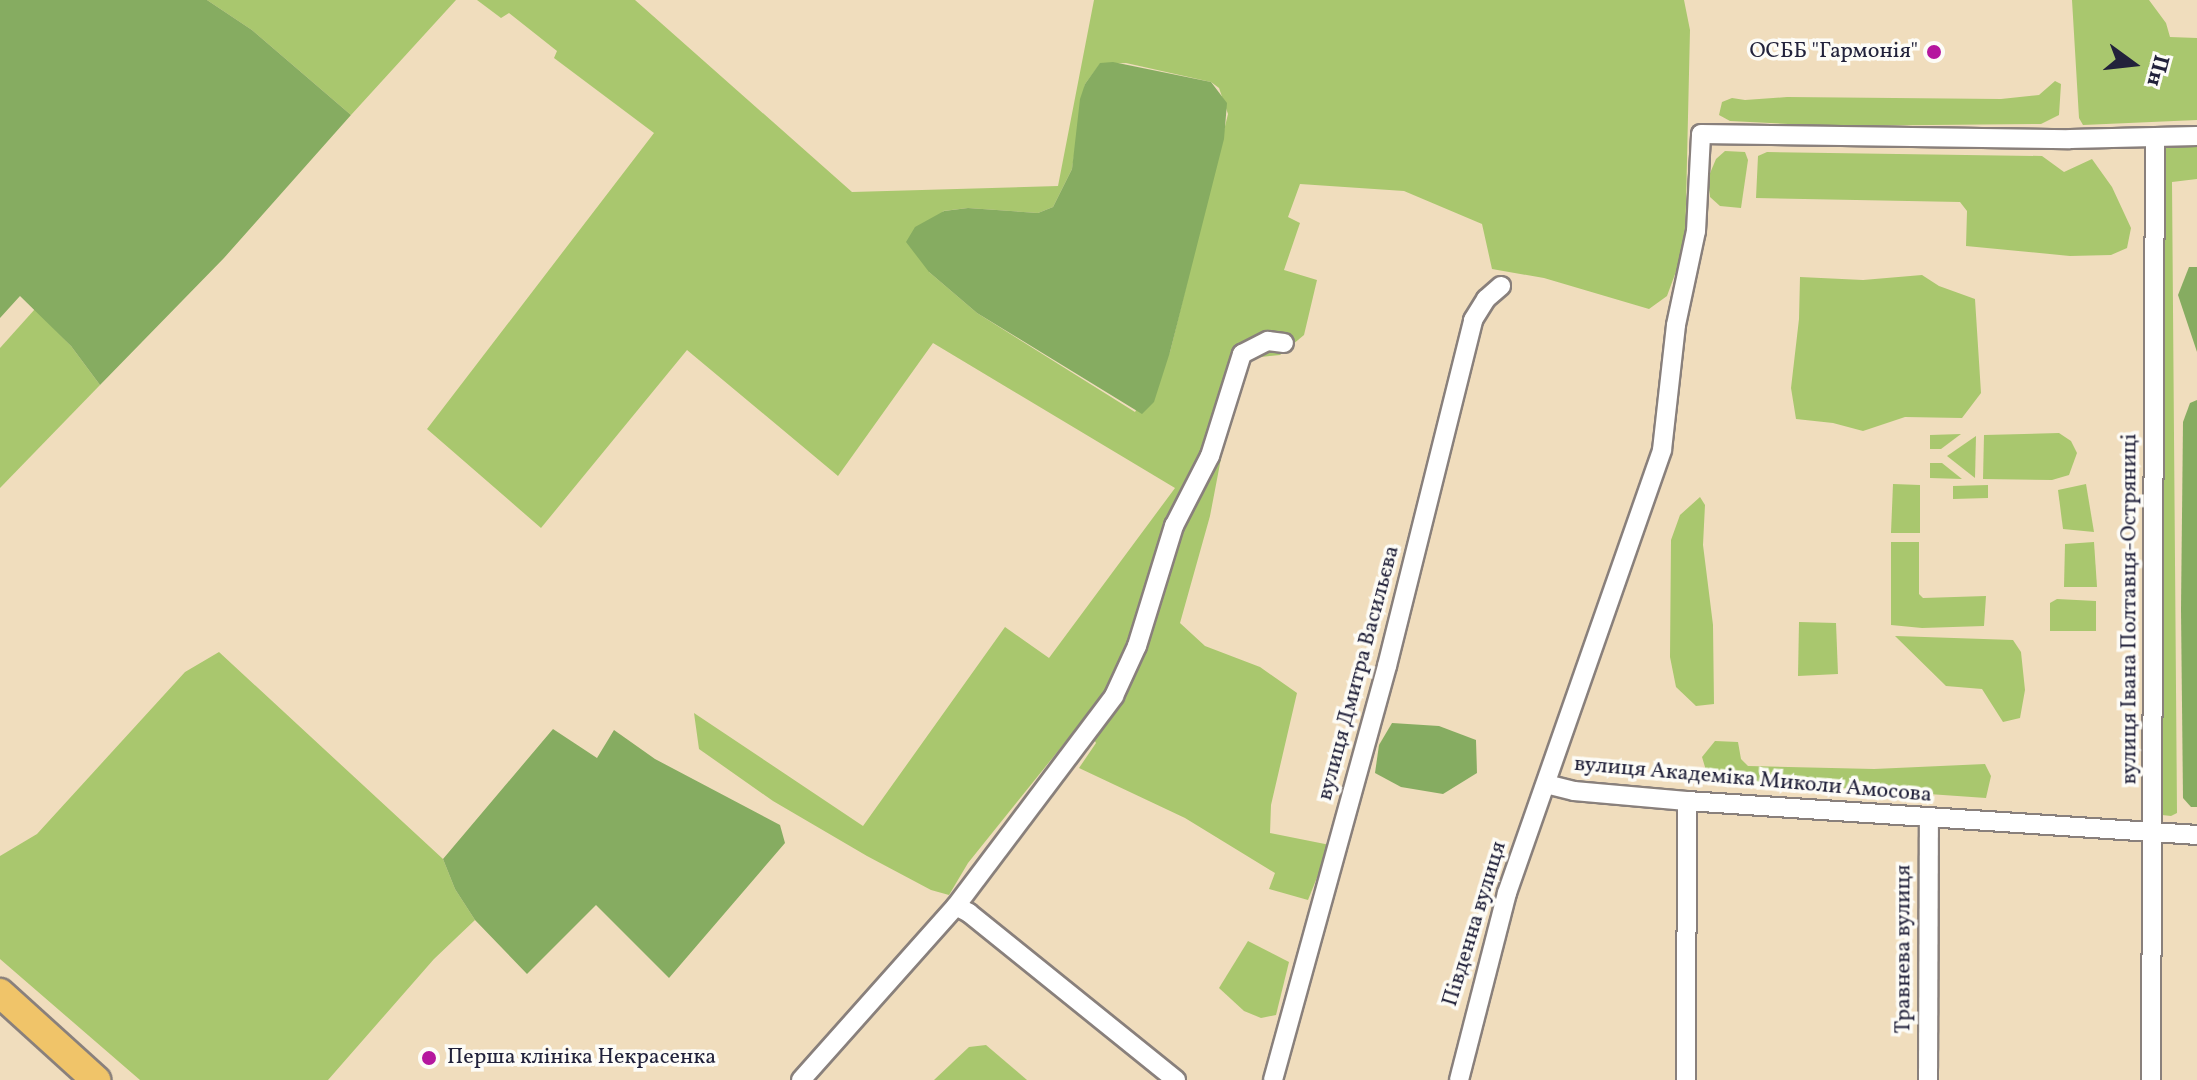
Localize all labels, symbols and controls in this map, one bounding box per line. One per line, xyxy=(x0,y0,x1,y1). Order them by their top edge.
north arrow xyxy=(2093,24,2173,104)
place label: ОСББ "Гармонія" xyxy=(1750,39,1918,65)
marker: ОСББ "Гармонія" xyxy=(1925,43,1943,61)
text: Пн xyxy=(2138,51,2176,89)
street label: вулиця Івана Полтавця-Остряниці xyxy=(2117,434,2143,784)
street label: вулиця Дмитра Васильєва xyxy=(1312,543,1406,803)
street label: вулиця Академіка Миколи Амосова xyxy=(1573,751,1933,809)
street label: Південна вулиця xyxy=(1437,838,1513,1010)
street label: Травнева вулиця xyxy=(1891,864,1917,1034)
place label: Перша клініка Некрасенка xyxy=(447,1045,716,1071)
marker: Перша клініка Некрасенка xyxy=(418,1047,440,1069)

